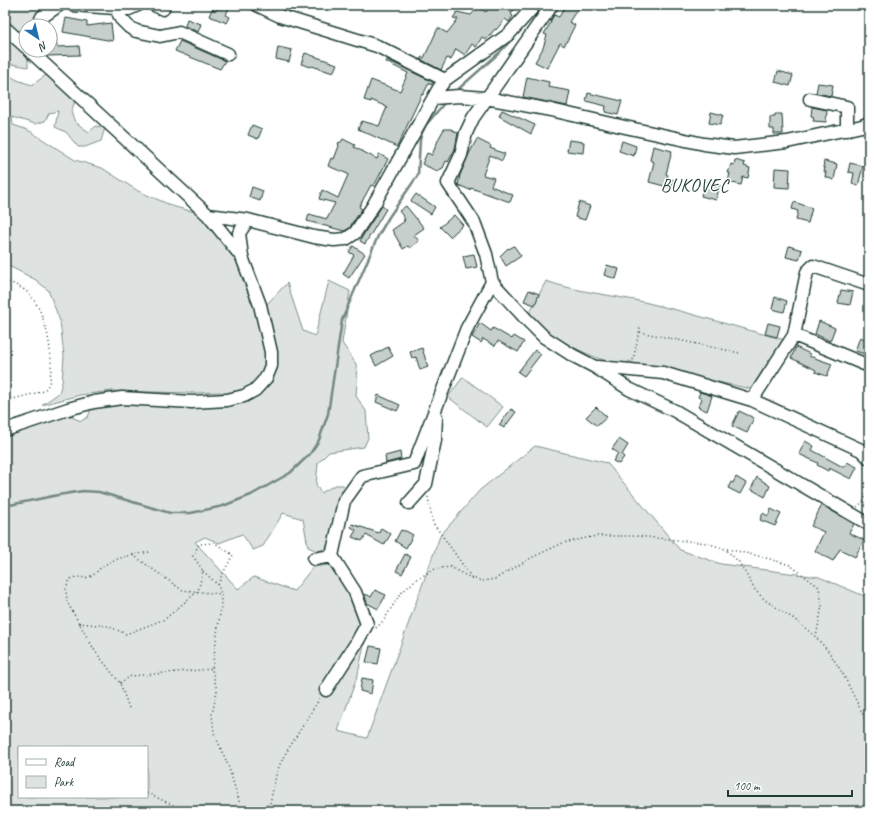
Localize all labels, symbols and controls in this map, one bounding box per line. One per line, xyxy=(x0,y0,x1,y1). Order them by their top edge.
north arrow xyxy=(18,18,58,58)
text: N xyxy=(35,39,51,55)
district label: BUKOVEC xyxy=(661,174,731,196)
legend xyxy=(18,746,148,798)
text: Road xyxy=(54,754,76,770)
scale bar xyxy=(728,772,852,798)
text: Park xyxy=(54,774,75,790)
text: 100 m xyxy=(734,778,761,794)

